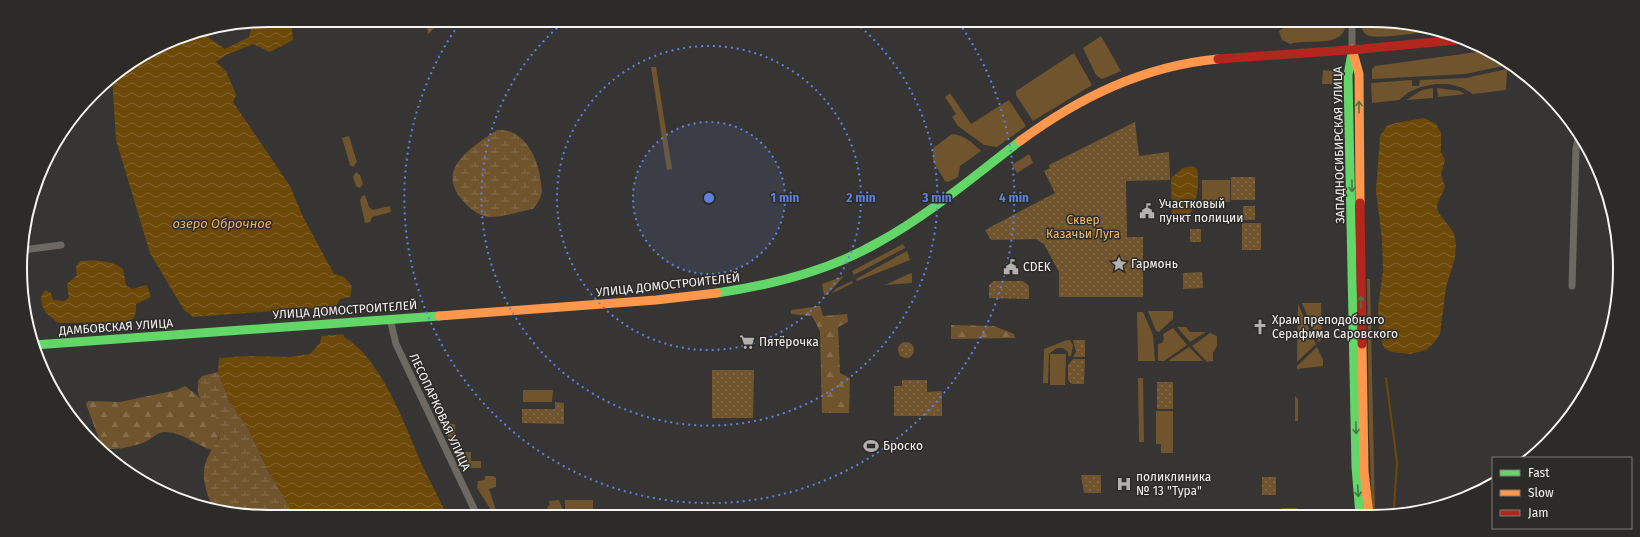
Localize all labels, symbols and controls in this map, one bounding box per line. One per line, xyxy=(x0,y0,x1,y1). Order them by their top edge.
street label: ЗАПАДНОСИБИРСКАЯ УЛИЦА xyxy=(1331,66,1347,224)
one-way arrow xyxy=(1355,101,1363,114)
one-way arrow xyxy=(1348,179,1355,192)
centre of rings xyxy=(702,191,716,205)
text: 1 min xyxy=(771,191,799,205)
text: 2 min xyxy=(846,191,876,205)
text: 3 min xyxy=(921,191,952,205)
text: 4 min xyxy=(999,191,1029,205)
place label: Участковый пункт полиции xyxy=(1159,197,1243,225)
public building icon: Участковый пункт полиции xyxy=(1138,202,1156,220)
park label: Сквер Казачьи Луга xyxy=(1046,213,1120,241)
water label: озеро Оброчное xyxy=(172,216,272,231)
place icon: Гармонь xyxy=(1110,255,1128,273)
place label: Гармонь xyxy=(1131,257,1178,271)
public building icon: CDEK xyxy=(1002,258,1020,276)
place label: CDEK xyxy=(1023,260,1052,274)
street label: УЛИЦА ДОМОСТРОИТЕЛЕЙ xyxy=(595,269,741,300)
one-way arrow xyxy=(1357,296,1365,309)
street label: УЛИЦА ДОМОСТРОИТЕЛЕЙ xyxy=(272,297,418,322)
place label: Храм преподобного Серафима Саровского xyxy=(1272,313,1398,341)
street label: ДАМБОВСКАЯ УЛИЦА xyxy=(57,316,174,338)
church icon: Храм преподобного Серафима Саровского xyxy=(1251,318,1269,336)
supermarket icon: Пятёрочка xyxy=(738,333,756,351)
place label: Пятёрочка xyxy=(759,335,819,349)
street label: ЛЕСОПАРКОВАЯ УЛИЦА xyxy=(407,351,473,473)
one-way arrow xyxy=(1352,421,1359,434)
sports icon: Броско xyxy=(862,437,880,455)
place label: Броско xyxy=(883,439,923,453)
legend xyxy=(1492,457,1632,529)
text: Fast xyxy=(1528,466,1550,480)
place label: поликлиника № 13 "Тура" xyxy=(1136,470,1211,498)
hospital icon: поликлиника № 13 "Тура" xyxy=(1115,475,1133,493)
one-way arrow xyxy=(1354,484,1361,497)
text: Slow xyxy=(1528,486,1554,500)
text: Jam xyxy=(1528,506,1548,520)

